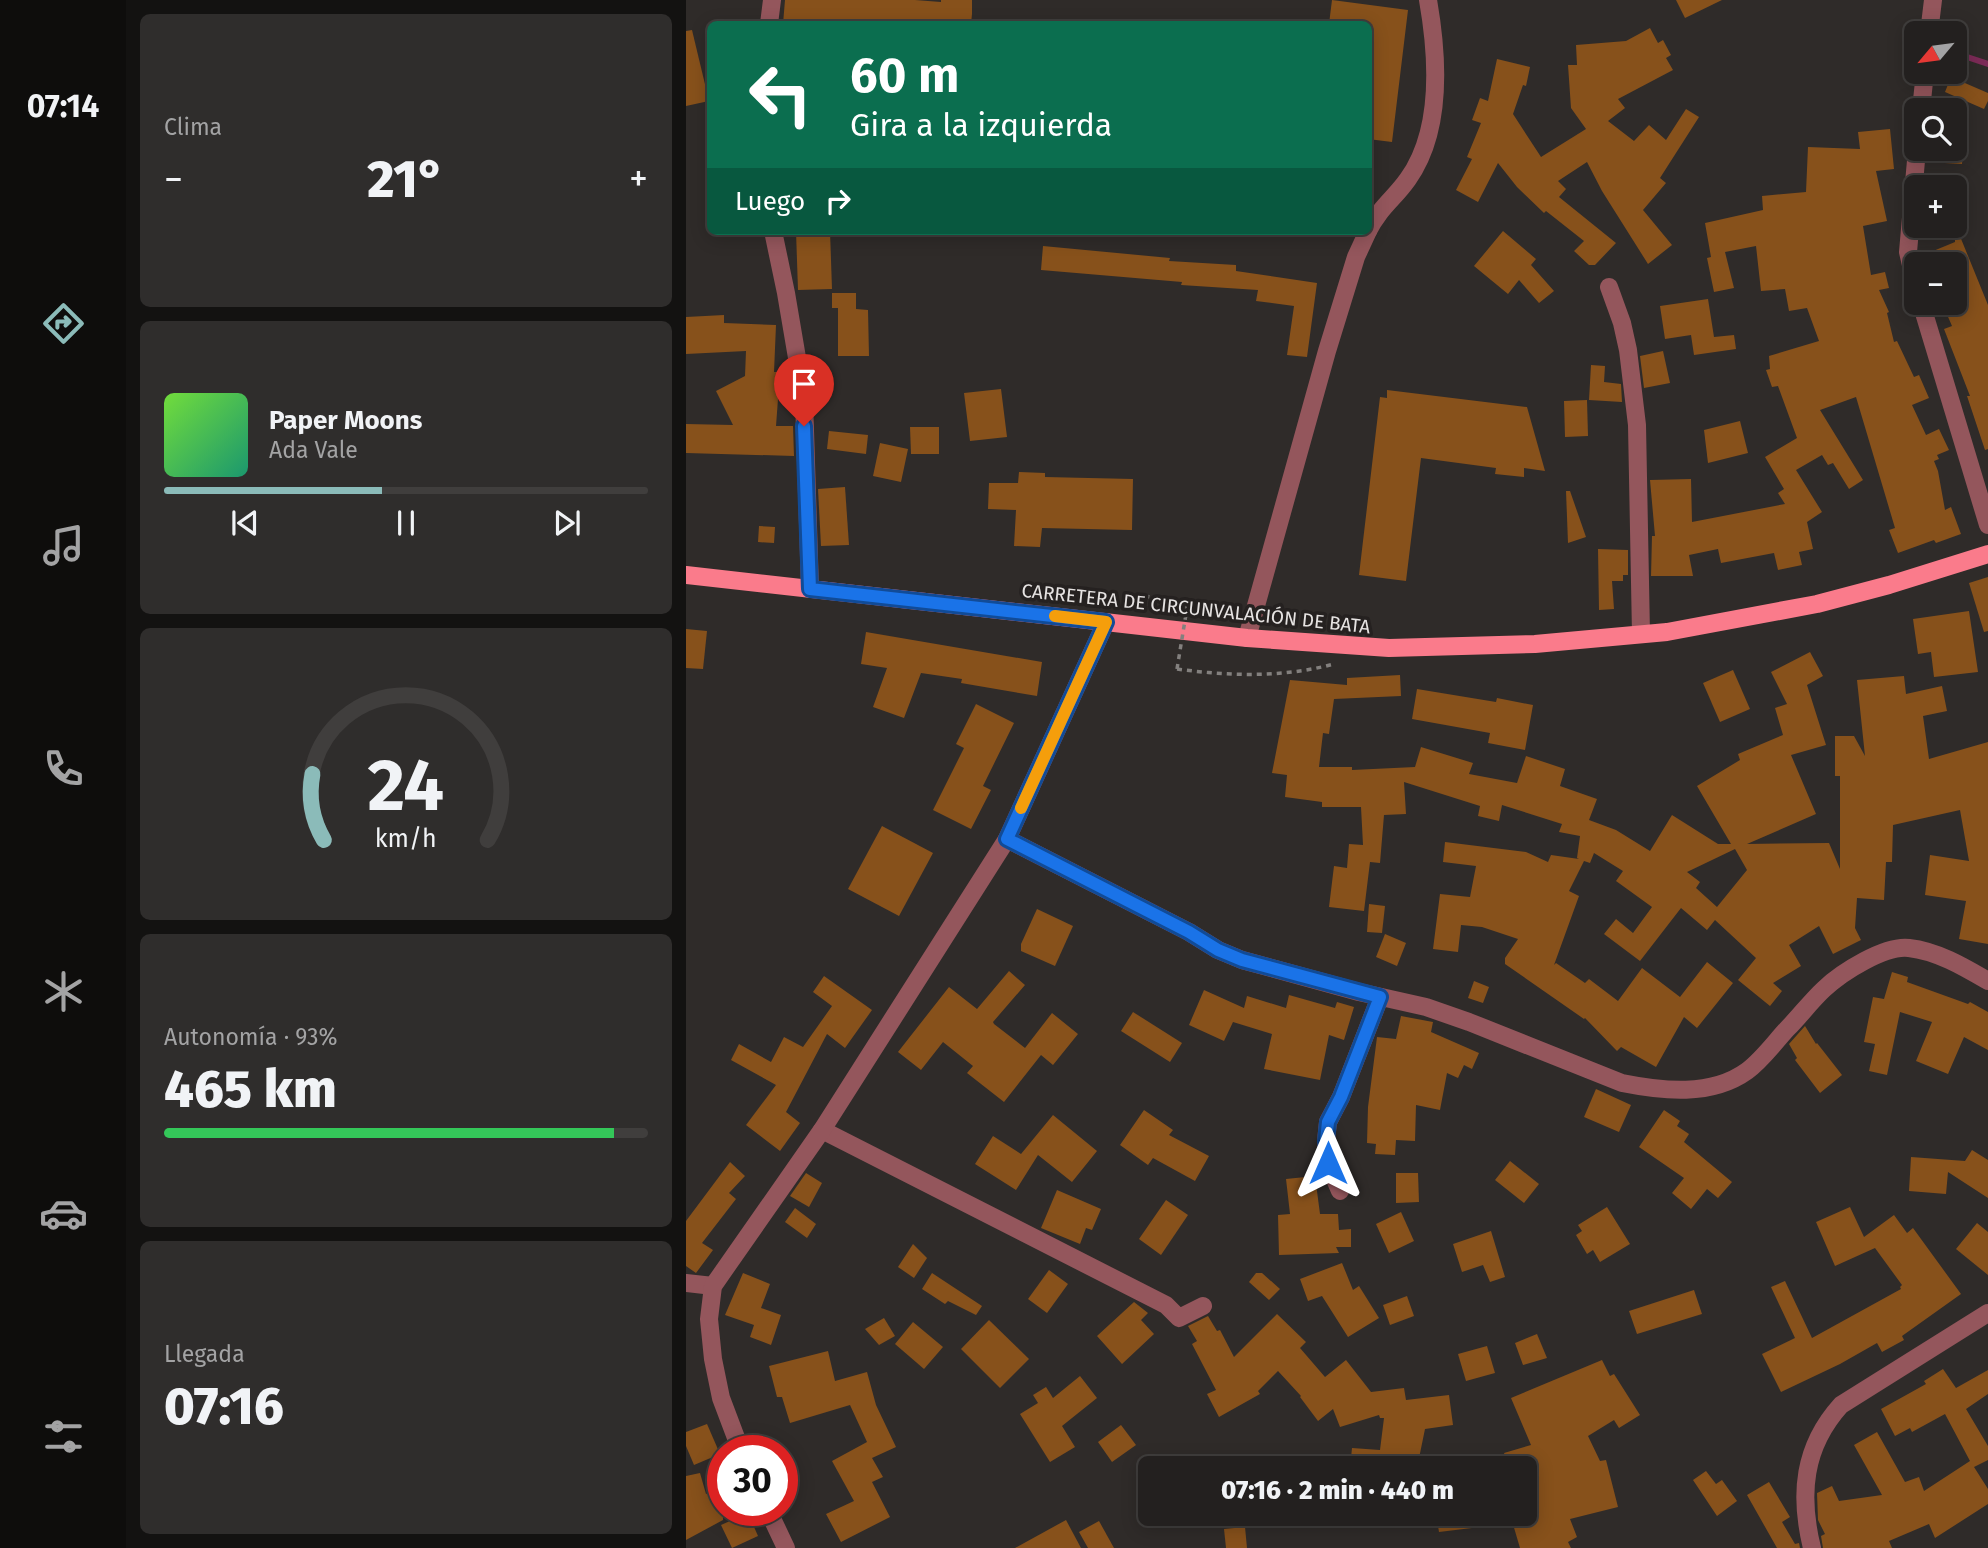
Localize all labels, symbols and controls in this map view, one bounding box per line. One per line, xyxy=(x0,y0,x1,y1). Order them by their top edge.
north arrow xyxy=(1904,21,1967,84)
map controls xyxy=(1904,21,1967,315)
text: 60 m xyxy=(850,46,959,105)
icon: left xyxy=(735,49,826,140)
text: 07:14 xyxy=(27,87,99,125)
button: search xyxy=(1904,98,1967,161)
text: Gira a la izquierda xyxy=(850,106,1112,144)
text: Clima xyxy=(164,113,222,141)
text: 21° xyxy=(367,148,445,211)
text: − xyxy=(164,156,183,202)
text: + xyxy=(629,156,648,202)
button: + xyxy=(1904,175,1967,238)
icon: right xyxy=(819,182,857,220)
text: Luego xyxy=(735,186,805,217)
button: − xyxy=(1904,252,1967,315)
icon: directions xyxy=(39,299,88,348)
pin xyxy=(774,354,834,426)
icon: arrive xyxy=(785,365,823,403)
text: Paper Moons xyxy=(269,405,422,436)
text: Ada Vale xyxy=(269,436,358,464)
icon: previous xyxy=(226,504,264,542)
icon: pause xyxy=(387,504,425,542)
icon: next xyxy=(548,504,586,542)
icon: music xyxy=(39,521,88,570)
street label: CARRETERA DE CIRCUNVALACIÓN DE BATA xyxy=(1020,579,1372,638)
text: 24 xyxy=(368,742,444,829)
icon: phone xyxy=(39,744,88,793)
text: km/h xyxy=(375,824,437,854)
icon: climate xyxy=(39,967,88,1016)
text: Autonomía · 93% xyxy=(164,1023,337,1051)
text: 465 km xyxy=(164,1058,337,1121)
position arrow xyxy=(1291,1126,1365,1200)
icon: car xyxy=(39,1189,88,1238)
text: Llegada xyxy=(164,1340,245,1368)
text: 07:16 xyxy=(164,1375,284,1438)
icon: filters xyxy=(39,1412,88,1461)
speed limit sign: 30 xyxy=(707,1435,798,1526)
text: 07:16 · 2 min · 440 m xyxy=(1221,1475,1454,1506)

